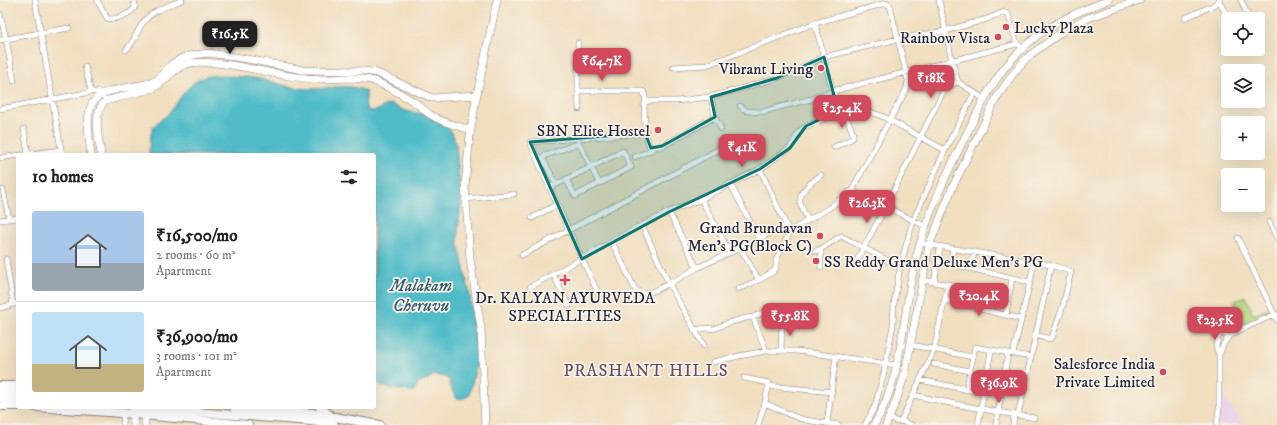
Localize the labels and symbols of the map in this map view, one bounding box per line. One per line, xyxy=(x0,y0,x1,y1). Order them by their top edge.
place label: Lucky Plaza xyxy=(1014,18,1094,38)
pin: ₹16.5K xyxy=(197,21,263,55)
marker: Lucky Plaza xyxy=(1001,22,1011,32)
place label: Rainbow Vista xyxy=(900,28,990,48)
marker: Rainbow Vista xyxy=(993,32,1003,42)
pin: ₹64.7K xyxy=(569,48,635,82)
place label: Vibrant Living xyxy=(718,59,813,79)
marker: Vibrant Living xyxy=(816,63,826,73)
pin: ₹18K xyxy=(907,65,955,99)
pin: ₹25.4K xyxy=(809,95,875,129)
place label: SBN Elite Hostel xyxy=(537,121,650,141)
marker: SBN Elite Hostel xyxy=(653,125,663,135)
pin: ₹41K xyxy=(718,134,766,168)
pin: ₹26.3K xyxy=(834,190,900,224)
place label: Grand Brundavan Men's PG(Block C) xyxy=(687,218,813,256)
marker: Grand Brundavan Men's PG(Block C) xyxy=(815,231,825,241)
place label: SS Reddy Grand Deluxe Men's PG xyxy=(824,252,1043,272)
marker: SS Reddy Grand Deluxe Men's PG xyxy=(811,256,821,266)
marker: Dr. KALYAN AYURVEDA SPECIALITIES xyxy=(559,274,571,286)
water label: Malakam Cheruvu xyxy=(389,275,452,317)
pin: ₹20.4K xyxy=(946,283,1012,317)
place label: Dr. KALYAN AYURVEDA SPECIALITIES xyxy=(475,288,656,326)
pin: ₹55.8K xyxy=(757,303,823,337)
pin: ₹23.5K xyxy=(1182,307,1248,341)
place label: Salesforce India Private Limited xyxy=(1054,354,1155,392)
district label: PRASHANT HILLS xyxy=(563,360,729,382)
marker: Salesforce India Private Limited xyxy=(1158,367,1168,377)
pin: ₹36.9K xyxy=(966,370,1032,404)

